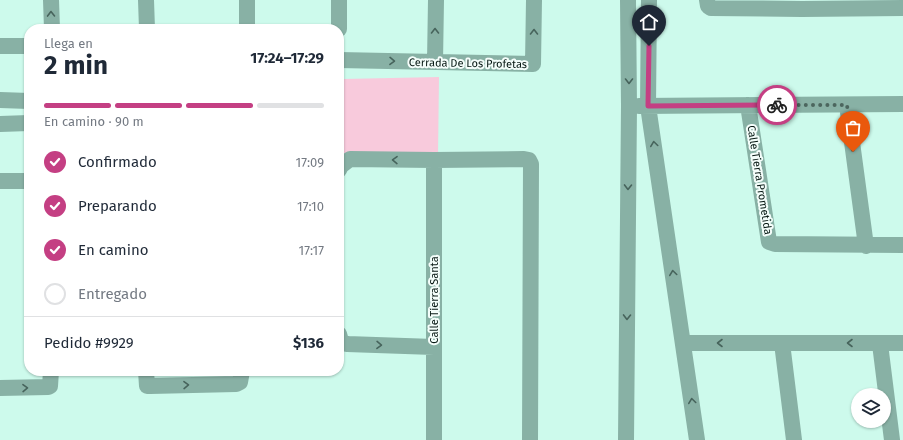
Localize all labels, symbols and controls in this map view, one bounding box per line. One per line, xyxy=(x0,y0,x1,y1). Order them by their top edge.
pin xyxy=(632,5,666,46)
one-way arrow xyxy=(47,11,56,18)
icon: home xyxy=(638,11,660,33)
one-way arrow xyxy=(431,28,439,34)
one-way arrow xyxy=(530,29,538,35)
text: Llega en xyxy=(44,36,93,51)
text: 17:24–17:29 xyxy=(250,49,324,67)
text: 2 min xyxy=(44,50,108,81)
street label: Cerrada De Los Profetas xyxy=(409,56,527,71)
one-way arrow xyxy=(389,57,395,66)
one-way arrow xyxy=(625,78,633,84)
courier xyxy=(757,85,797,125)
icon: bike xyxy=(766,94,788,116)
pin xyxy=(836,111,870,152)
text: En camino · 90 m xyxy=(44,114,144,129)
icon: bag xyxy=(842,117,864,139)
street label: Calle Tierra Prometida xyxy=(744,124,775,236)
one-way arrow xyxy=(650,141,659,147)
icon: check xyxy=(44,151,66,173)
text: Confirmado xyxy=(78,153,157,171)
text: 17:09 xyxy=(296,155,324,170)
one-way arrow xyxy=(392,156,398,164)
one-way arrow xyxy=(624,184,632,190)
icon: check xyxy=(44,195,66,217)
text: Preparando xyxy=(78,197,157,215)
text: 17:10 xyxy=(297,199,324,214)
icon: check xyxy=(44,239,66,261)
text: En camino xyxy=(78,241,148,259)
text: 17:17 xyxy=(299,243,324,258)
street label: Calle Tierra Santa xyxy=(428,256,441,344)
one-way arrow xyxy=(669,270,678,276)
text: Entregado xyxy=(78,285,147,303)
one-way arrow xyxy=(623,314,631,320)
text: Pedido #9929 xyxy=(44,334,134,352)
text: $136 xyxy=(293,334,324,352)
one-way arrow xyxy=(717,339,723,347)
one-way arrow xyxy=(847,339,853,348)
one-way arrow xyxy=(376,341,382,349)
one-way arrow xyxy=(183,381,189,390)
one-way arrow xyxy=(22,383,28,392)
map controls xyxy=(851,388,891,428)
button: layers xyxy=(851,388,891,428)
one-way arrow xyxy=(688,398,697,404)

